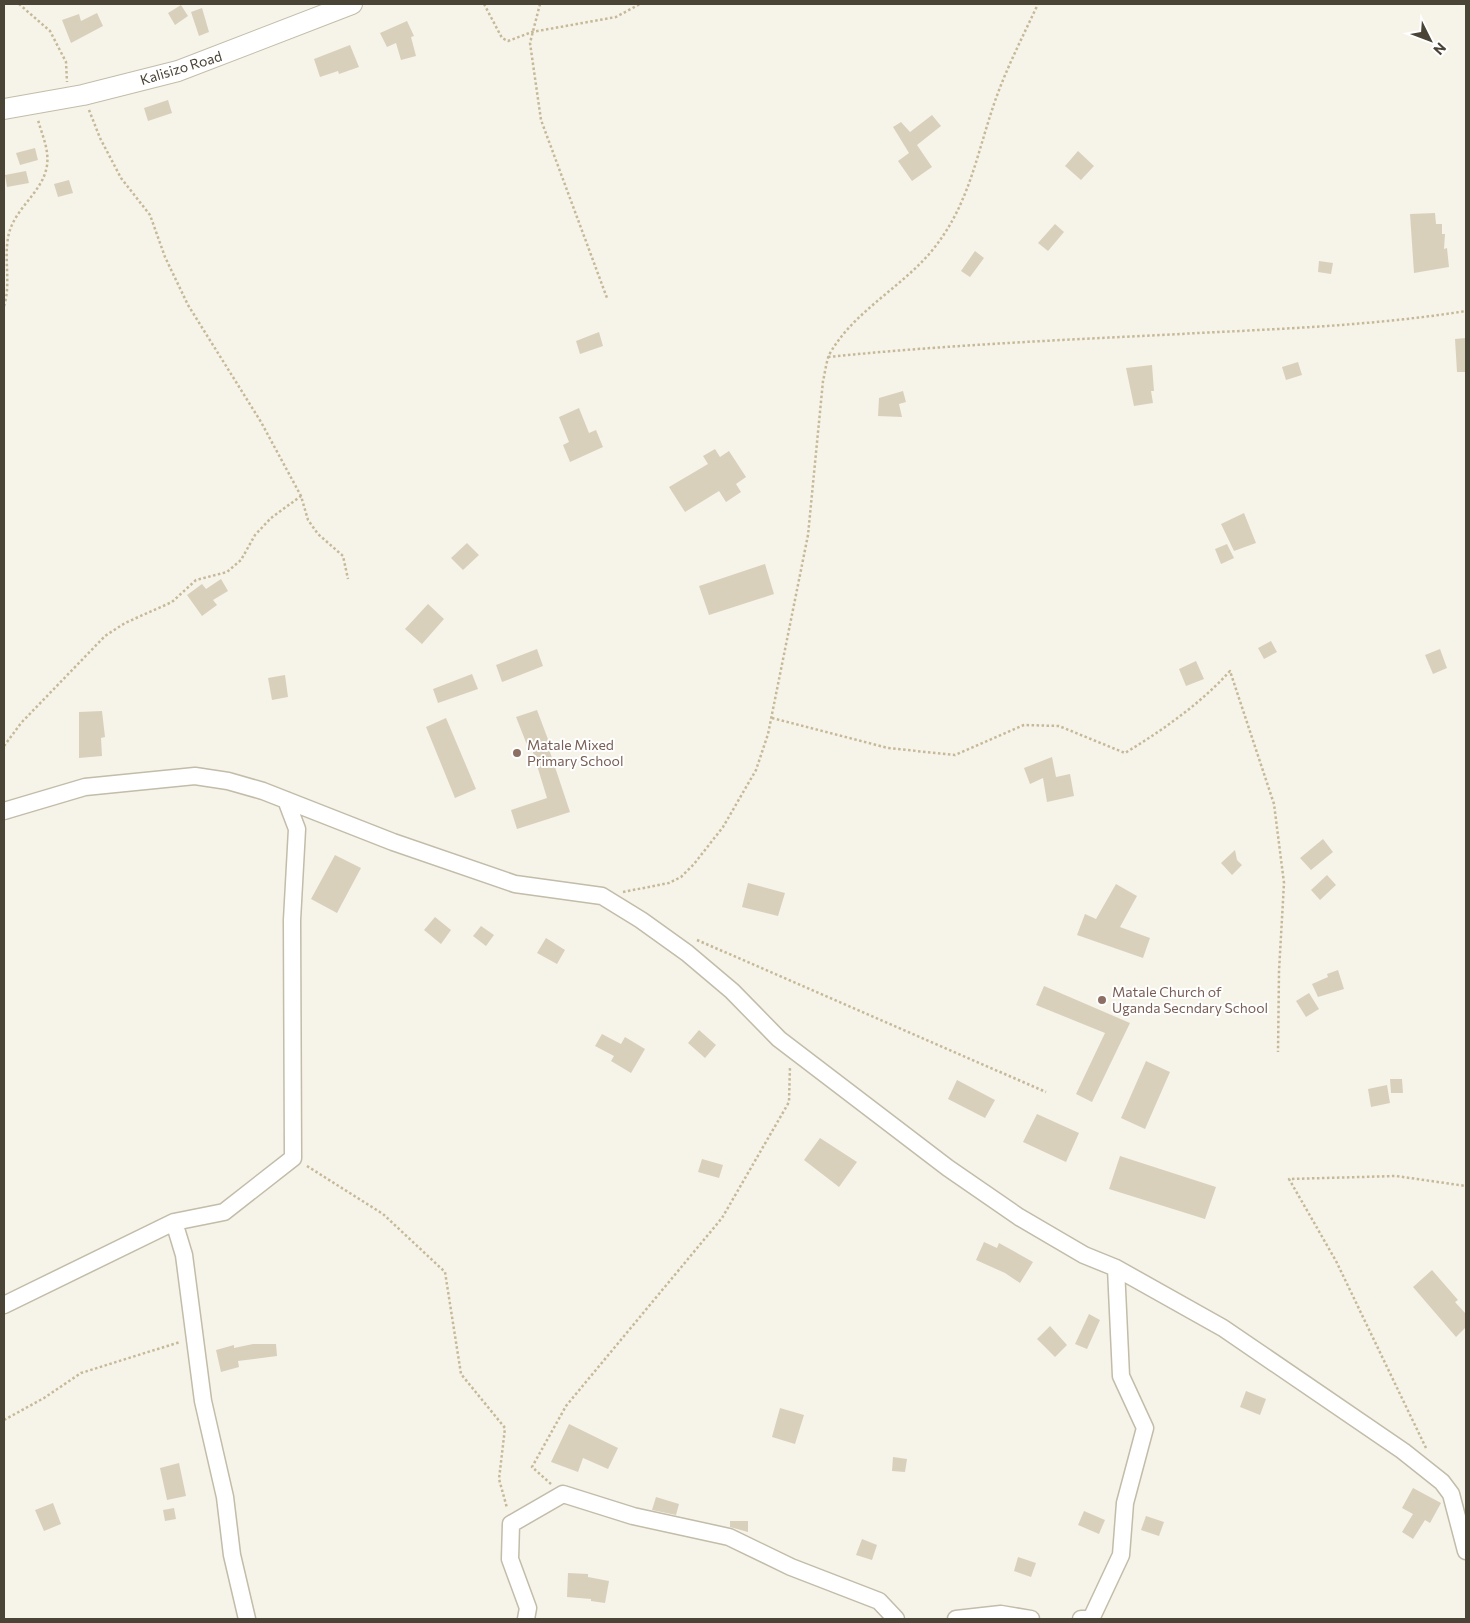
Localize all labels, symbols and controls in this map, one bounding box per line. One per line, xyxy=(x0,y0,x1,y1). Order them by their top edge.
north arrow xyxy=(1405,15,1455,65)
text: N xyxy=(1430,39,1450,59)
street label: Kalisizo Road xyxy=(138,47,224,88)
place label: Matale Mixed Primary School xyxy=(527,736,623,769)
marker: Matale Mixed Primary School xyxy=(511,747,523,759)
place label: Matale Church of Uganda Secndary School xyxy=(1112,983,1268,1016)
marker: Matale Church of Uganda Secndary School xyxy=(1096,994,1108,1006)

